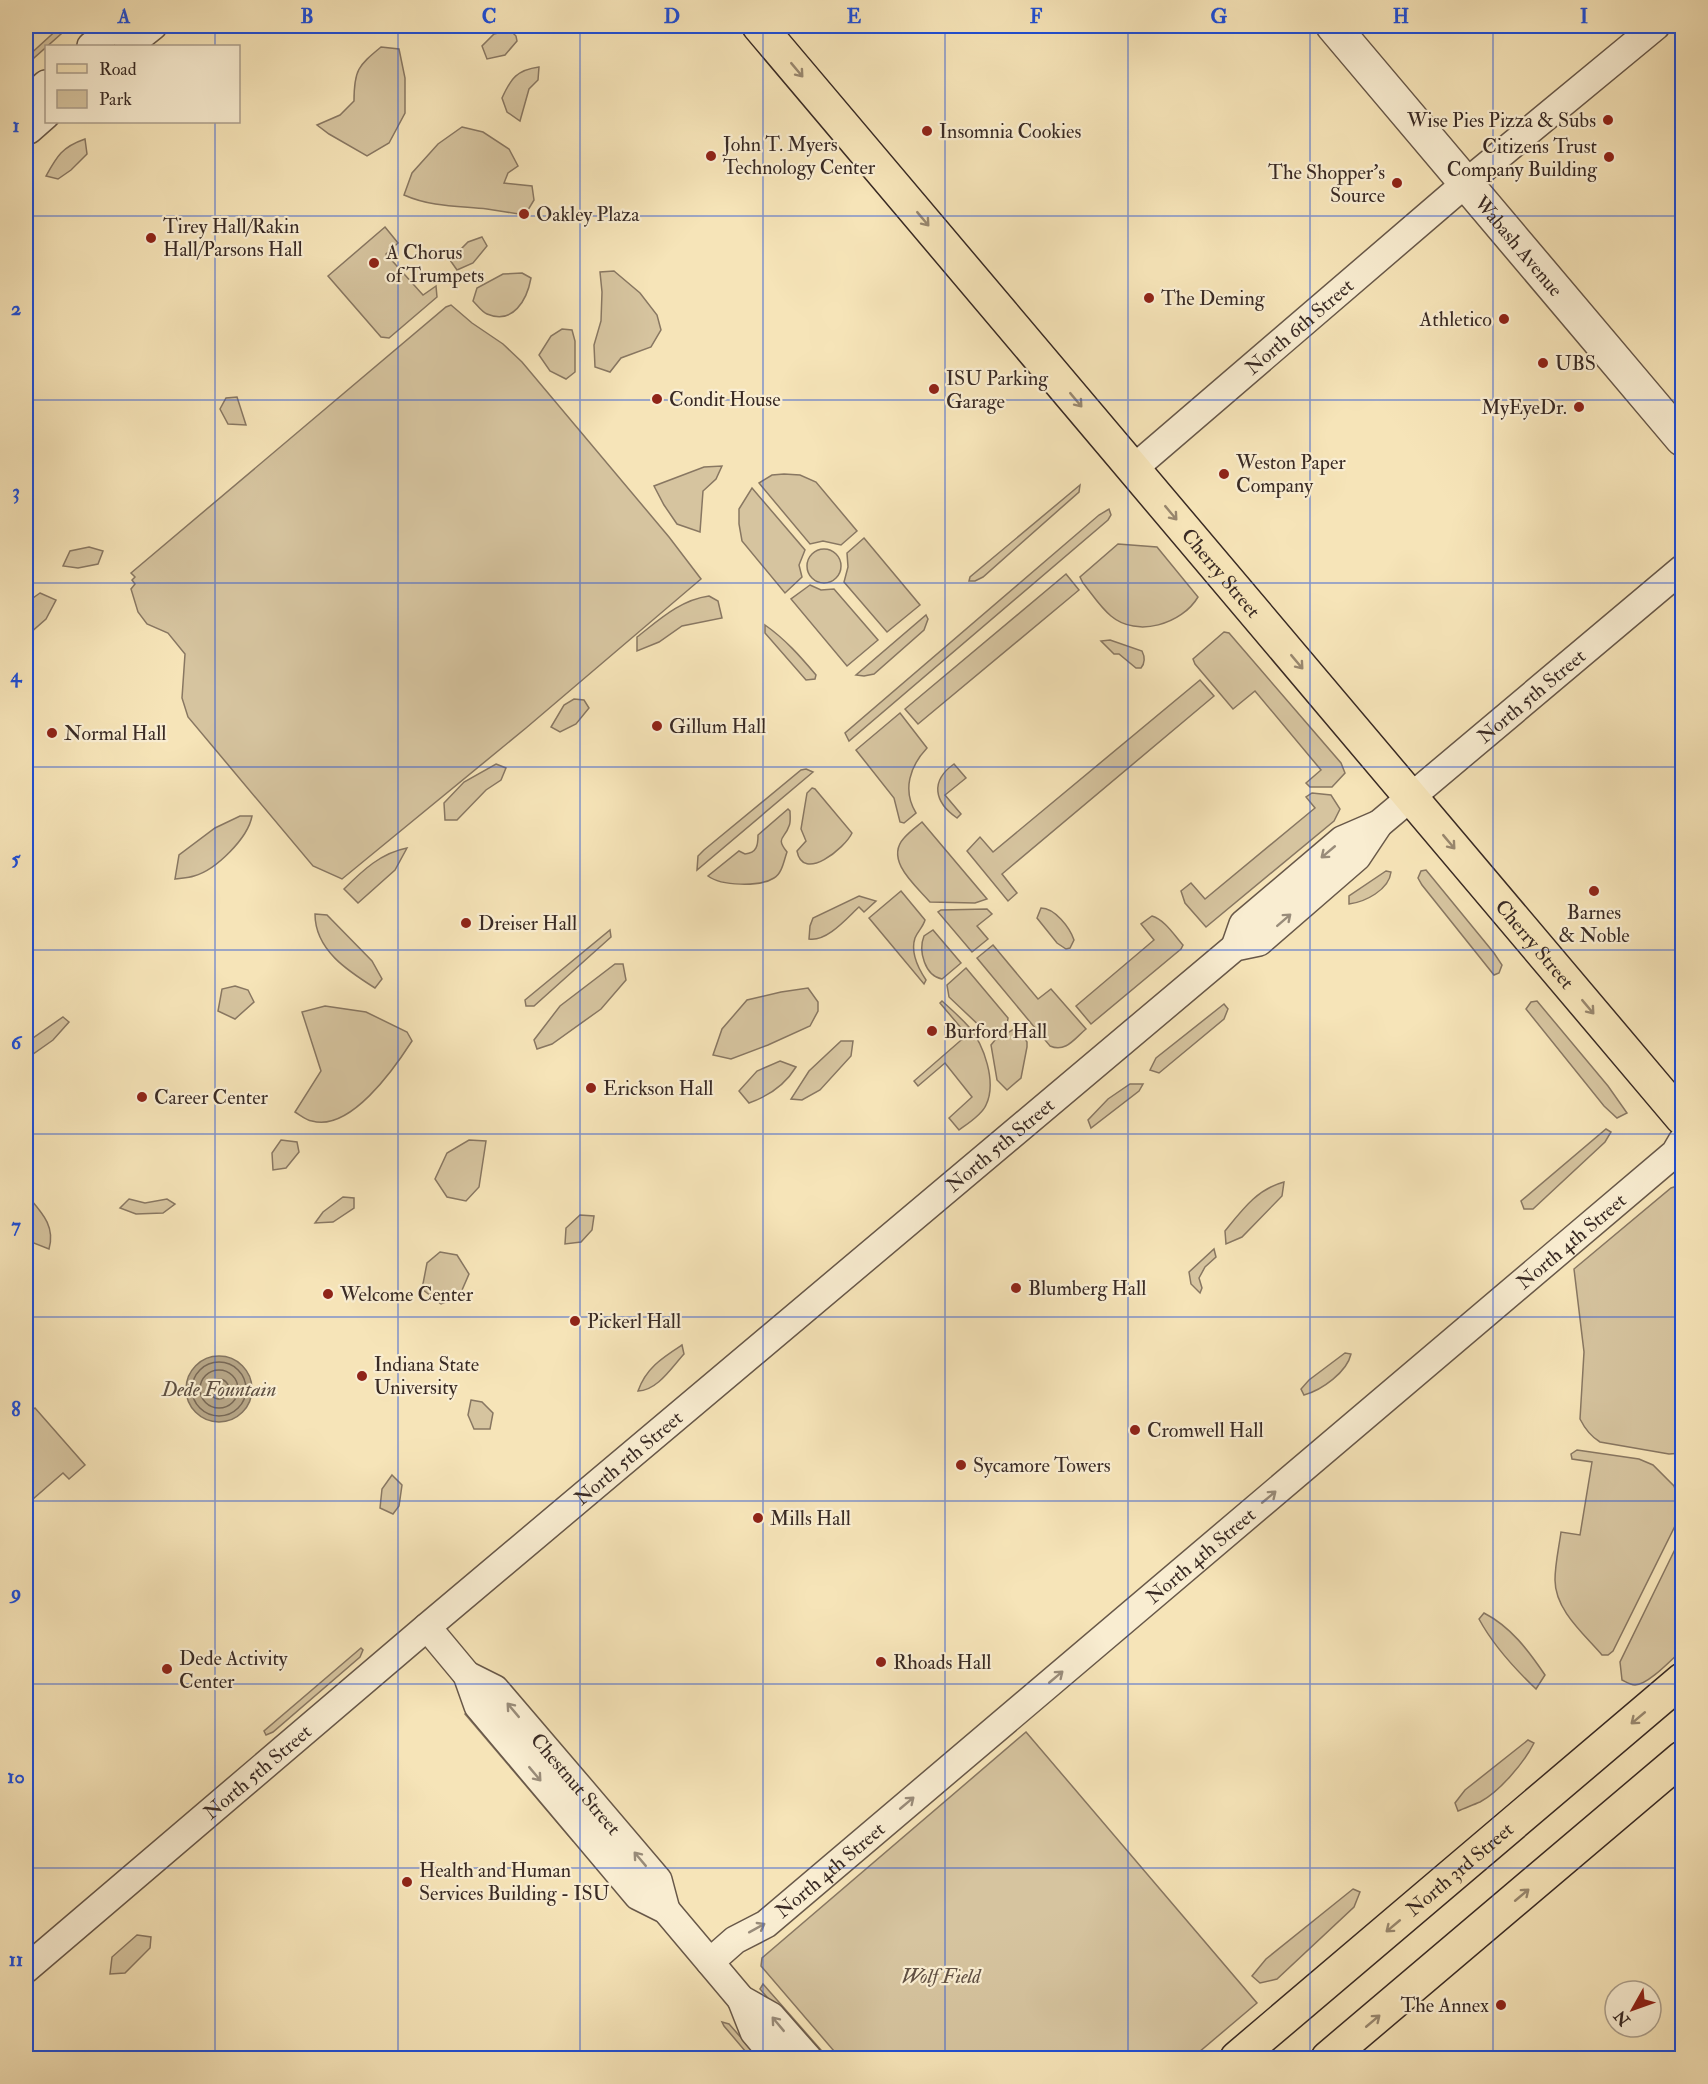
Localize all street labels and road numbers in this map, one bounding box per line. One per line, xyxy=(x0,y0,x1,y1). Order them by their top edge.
street label: Wabash Avenue xyxy=(1469,190,1569,302)
street label: North 6th Street xyxy=(1240,272,1359,380)
street label: Cherry Street xyxy=(1176,523,1266,623)
street label: North 5th Street xyxy=(1472,643,1591,749)
street label: Cherry Street xyxy=(1490,894,1580,994)
street label: North 5th Street xyxy=(941,1092,1060,1197)
street label: North 4th Street xyxy=(1511,1187,1632,1295)
street label: North 5th Street xyxy=(569,1405,688,1510)
street label: North 4th Street xyxy=(1141,1502,1261,1609)
street label: North 5th Street xyxy=(198,1718,317,1825)
street label: Chestnut Street xyxy=(526,1728,627,1840)
street label: North 4th Street xyxy=(770,1816,890,1923)
street label: North 3rd Street xyxy=(1401,1816,1519,1922)

